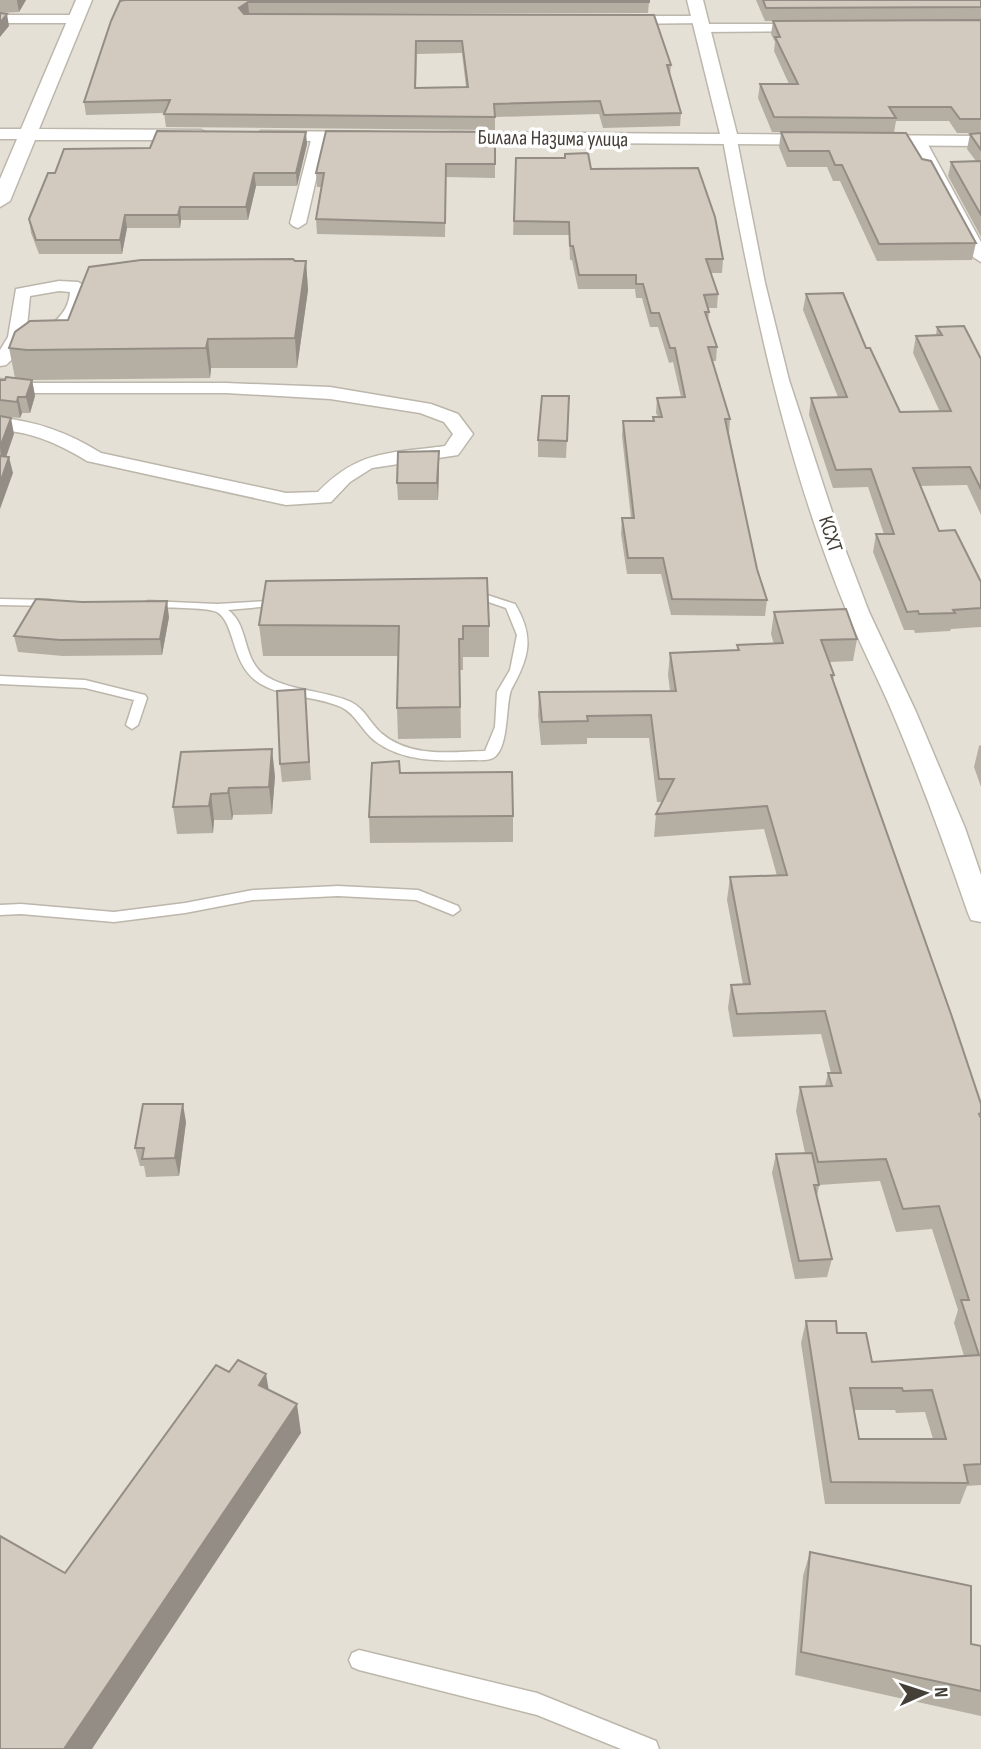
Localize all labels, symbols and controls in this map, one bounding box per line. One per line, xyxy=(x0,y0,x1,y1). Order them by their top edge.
street label: Билала Назима улица xyxy=(477,125,629,152)
street label: КСХТ xyxy=(813,513,848,556)
north arrow xyxy=(890,1658,960,1728)
text: N xyxy=(929,1687,952,1698)

